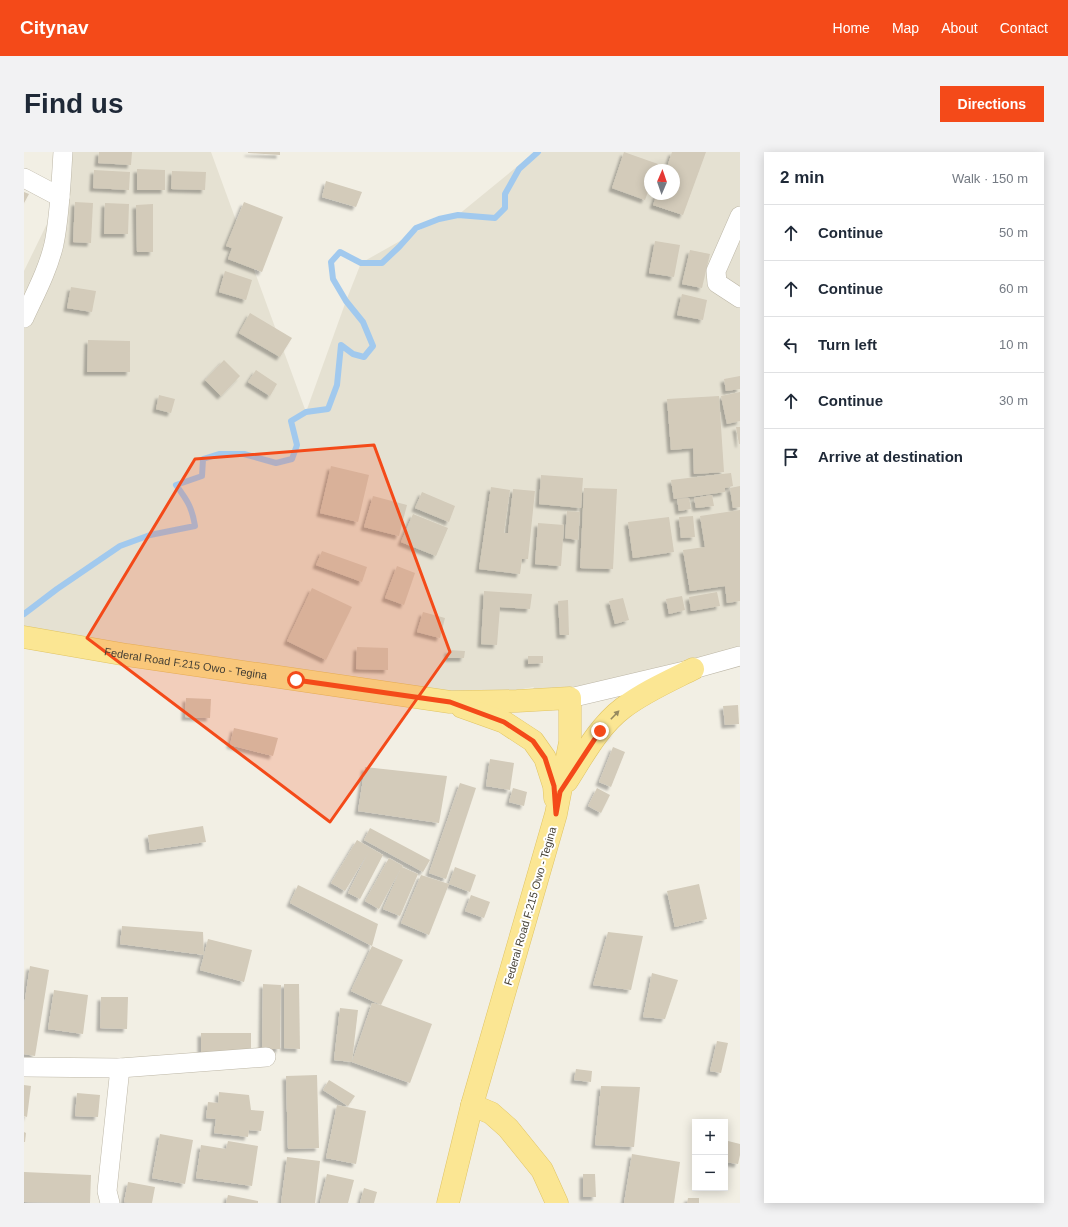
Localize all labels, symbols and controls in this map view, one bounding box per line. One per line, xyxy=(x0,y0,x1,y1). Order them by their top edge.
text: Citynav xyxy=(20,17,89,38)
text: Home xyxy=(833,20,870,36)
text: Map xyxy=(892,20,919,36)
text: About xyxy=(941,20,978,36)
text: Contact xyxy=(1000,20,1048,36)
button: Directions xyxy=(940,86,1044,122)
text: Find us xyxy=(24,88,124,119)
north arrow xyxy=(644,164,680,200)
text: 2 min xyxy=(780,168,824,187)
text: Walk · 150 m xyxy=(952,171,1028,186)
icon: ahead xyxy=(780,222,802,244)
text: Continue xyxy=(818,224,883,241)
text: 50 m xyxy=(999,225,1028,240)
icon: ahead xyxy=(780,278,802,300)
text: Continue xyxy=(818,280,883,297)
text: 60 m xyxy=(999,281,1028,296)
icon: left xyxy=(780,334,802,356)
text: Turn left xyxy=(818,336,877,353)
text: 10 m xyxy=(999,337,1028,352)
icon: ahead xyxy=(780,390,802,412)
text: Continue xyxy=(818,392,883,409)
text: 30 m xyxy=(999,393,1028,408)
icon: arrive xyxy=(780,446,802,468)
text: Arrive at destination xyxy=(818,448,963,465)
street label: Federal Road F.215 Owo - Tegina xyxy=(103,645,269,681)
route start xyxy=(287,671,305,689)
one-way arrow xyxy=(610,710,620,720)
route end xyxy=(591,722,609,740)
street label: Federal Road F.215 Owo - Tegina xyxy=(502,825,559,987)
map controls xyxy=(692,1119,728,1191)
button: + xyxy=(692,1119,728,1155)
button: − xyxy=(692,1155,728,1191)

